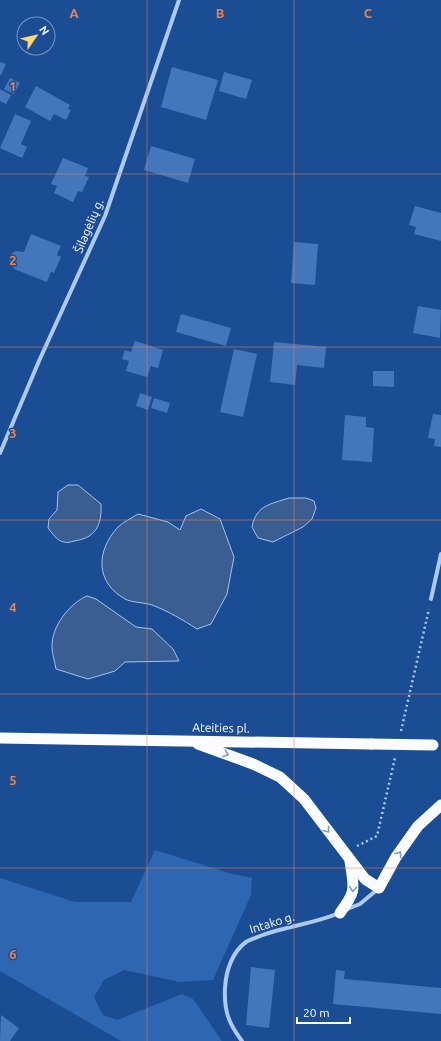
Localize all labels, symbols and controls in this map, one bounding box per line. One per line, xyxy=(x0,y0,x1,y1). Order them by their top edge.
text: A xyxy=(69,6,79,20)
text: B xyxy=(216,6,225,20)
text: C xyxy=(364,6,373,20)
north arrow xyxy=(16,16,56,56)
text: N xyxy=(37,24,52,37)
text: 1 xyxy=(9,79,17,93)
street label: Šilagėlių g. xyxy=(71,197,106,255)
text: 2 xyxy=(9,253,17,267)
text: 3 xyxy=(9,426,17,440)
text: 4 xyxy=(9,600,17,614)
street label: Ateities pl. xyxy=(192,721,250,735)
one-way arrow xyxy=(223,750,230,758)
text: 5 xyxy=(9,773,17,787)
one-way arrow xyxy=(322,826,329,833)
one-way arrow xyxy=(394,851,401,858)
one-way arrow xyxy=(348,886,357,892)
street label: Intako g. xyxy=(248,910,296,935)
text: 6 xyxy=(9,947,17,961)
scale bar xyxy=(297,999,350,1025)
text: 20 m xyxy=(303,1006,330,1019)

